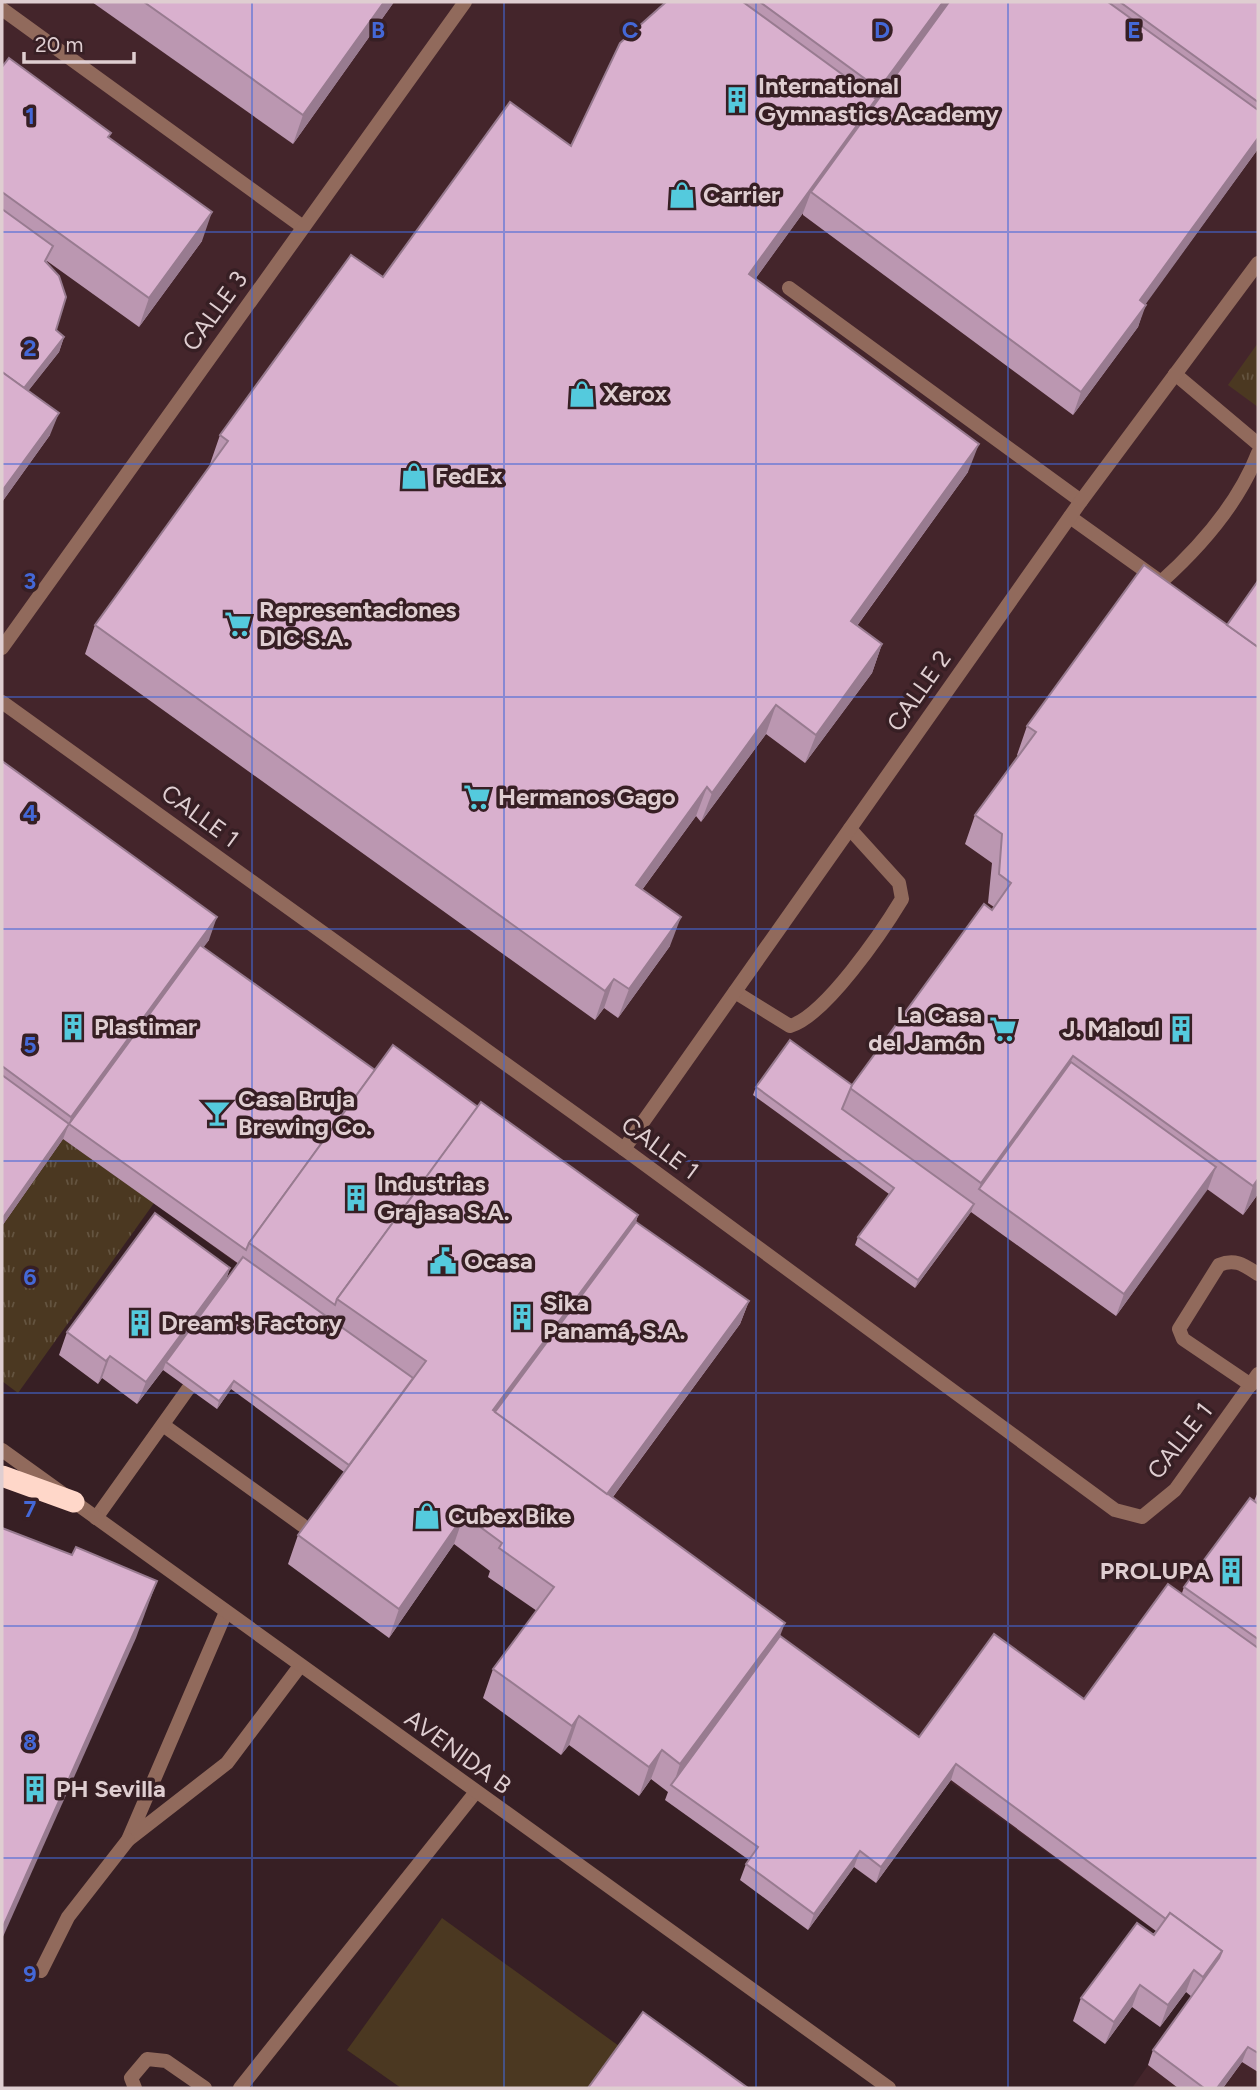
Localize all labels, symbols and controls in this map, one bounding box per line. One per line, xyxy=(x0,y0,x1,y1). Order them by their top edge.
text: B xyxy=(371,16,385,44)
text: C xyxy=(622,16,639,44)
text: D xyxy=(874,16,890,44)
text: E xyxy=(1127,16,1141,44)
scale bar xyxy=(24,21,135,65)
text: 20 m xyxy=(35,32,83,57)
place label: International Gymnastics Academy xyxy=(758,71,999,128)
building icon: International Gymnastics Academy xyxy=(722,85,752,115)
text: 1 xyxy=(25,102,35,130)
shop icon: Carrier xyxy=(667,180,697,210)
place label: Carrier xyxy=(703,180,780,209)
street label: CALLE 3 xyxy=(176,265,253,356)
text: 2 xyxy=(23,334,37,362)
shop icon: Xerox xyxy=(567,379,597,409)
place label: Xerox xyxy=(603,379,667,408)
shop icon: FedEx xyxy=(399,461,429,491)
place label: FedEx xyxy=(435,461,503,490)
text: 3 xyxy=(24,567,36,595)
place label: Representaciones DIC S.A. xyxy=(259,595,456,652)
supermarket icon: Representaciones DIC S.A. xyxy=(223,609,253,639)
street label: CALLE 2 xyxy=(880,645,957,737)
street label: CALLE 1 xyxy=(156,778,245,853)
supermarket icon: Hermanos Gago xyxy=(462,782,492,812)
place label: Hermanos Gago xyxy=(498,782,676,811)
text: 4 xyxy=(23,799,37,827)
place label: La Casa del Jamón xyxy=(868,1000,982,1057)
building icon: Plastimar xyxy=(58,1012,88,1042)
place label: Plastimar xyxy=(94,1012,197,1041)
supermarket icon: La Casa del Jamón xyxy=(988,1014,1018,1044)
place label: J. Maloul xyxy=(1062,1014,1160,1043)
building icon: J. Maloul xyxy=(1166,1014,1196,1044)
text: 5 xyxy=(23,1031,37,1059)
place label: Casa Bruja Brewing Co. xyxy=(238,1084,372,1141)
bar icon: Casa Bruja Brewing Co. xyxy=(202,1098,232,1128)
street label: CALLE 1 xyxy=(616,1110,705,1185)
place label: Industrias Grajasa S.A. xyxy=(377,1169,510,1226)
building icon: Industrias Grajasa S.A. xyxy=(341,1183,371,1213)
public building icon: Ocasa xyxy=(428,1246,458,1276)
place label: Ocasa xyxy=(464,1246,533,1275)
text: 6 xyxy=(23,1263,37,1291)
place label: Sika Panamá, S.A. xyxy=(543,1288,686,1345)
building icon: Sika Panamá, S.A. xyxy=(507,1302,537,1332)
building icon: Dream's Factory xyxy=(125,1308,155,1338)
place label: Dream's Factory xyxy=(161,1308,342,1337)
street label: CALLE 1 xyxy=(1141,1397,1218,1485)
text: 7 xyxy=(24,1495,37,1523)
shop icon: Cubex Bike xyxy=(412,1501,442,1531)
place label: Cubex Bike xyxy=(448,1501,571,1530)
place label: PROLUPA xyxy=(1100,1556,1210,1585)
building icon: PROLUPA xyxy=(1216,1556,1246,1586)
street label: AVENIDA B xyxy=(399,1703,517,1800)
text: 8 xyxy=(23,1728,37,1756)
building icon: PH Sevilla xyxy=(20,1774,50,1804)
place label: PH Sevilla xyxy=(56,1774,166,1803)
text: 9 xyxy=(23,1960,37,1988)

